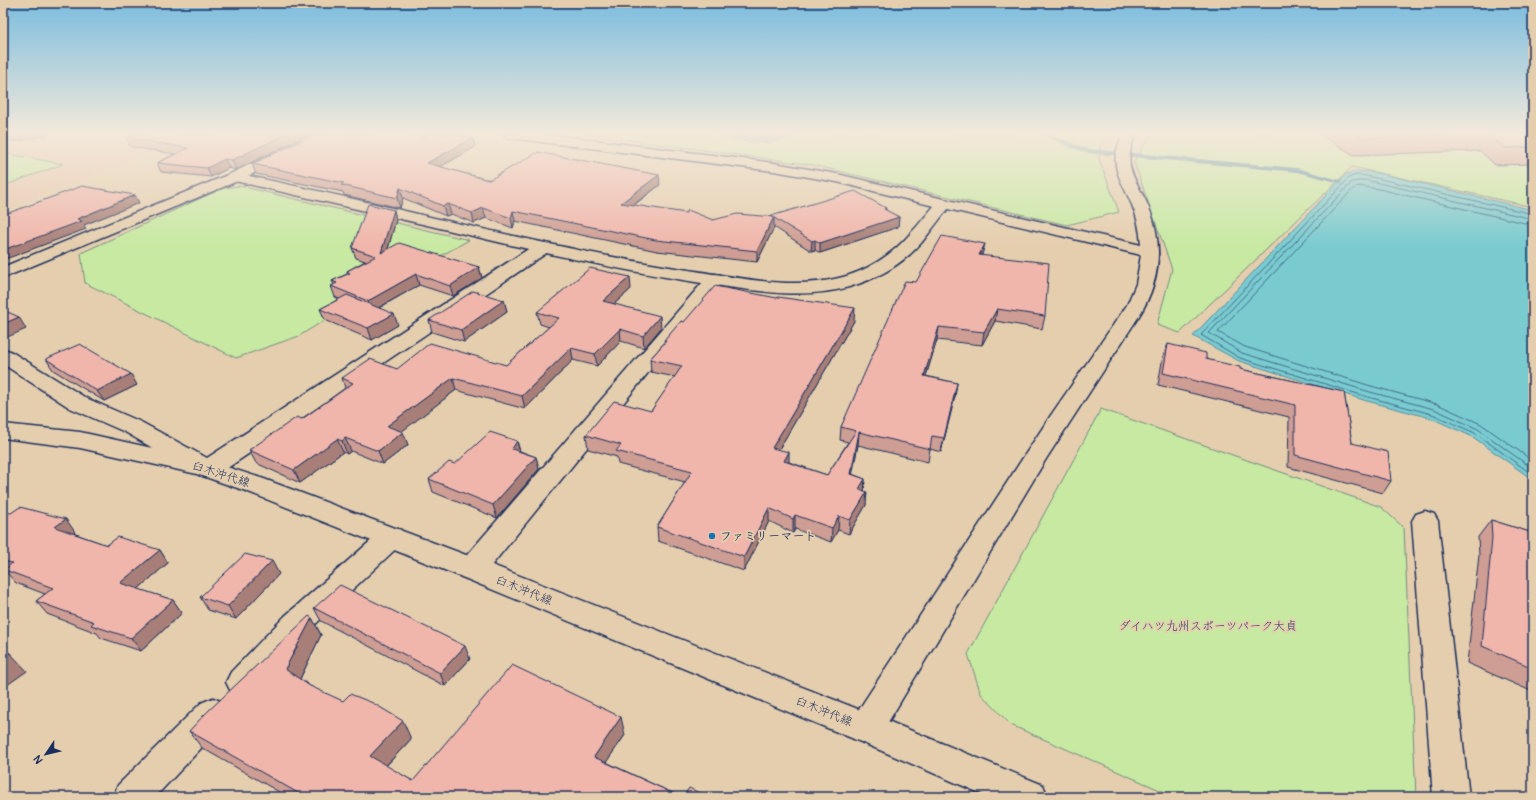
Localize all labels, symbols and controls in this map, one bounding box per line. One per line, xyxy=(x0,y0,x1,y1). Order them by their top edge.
street label: 臼木沖代線 xyxy=(190,458,252,491)
place label: ファミリーマート xyxy=(720,529,816,544)
marker: ファミリーマート xyxy=(707,531,717,541)
street label: 臼木沖代線 xyxy=(493,572,554,609)
park label: ダイハツ九州スポーツパーク大貞 xyxy=(1119,619,1297,634)
street label: 臼木沖代線 xyxy=(793,693,854,730)
north arrow xyxy=(26,734,66,774)
text: N xyxy=(30,752,46,766)

